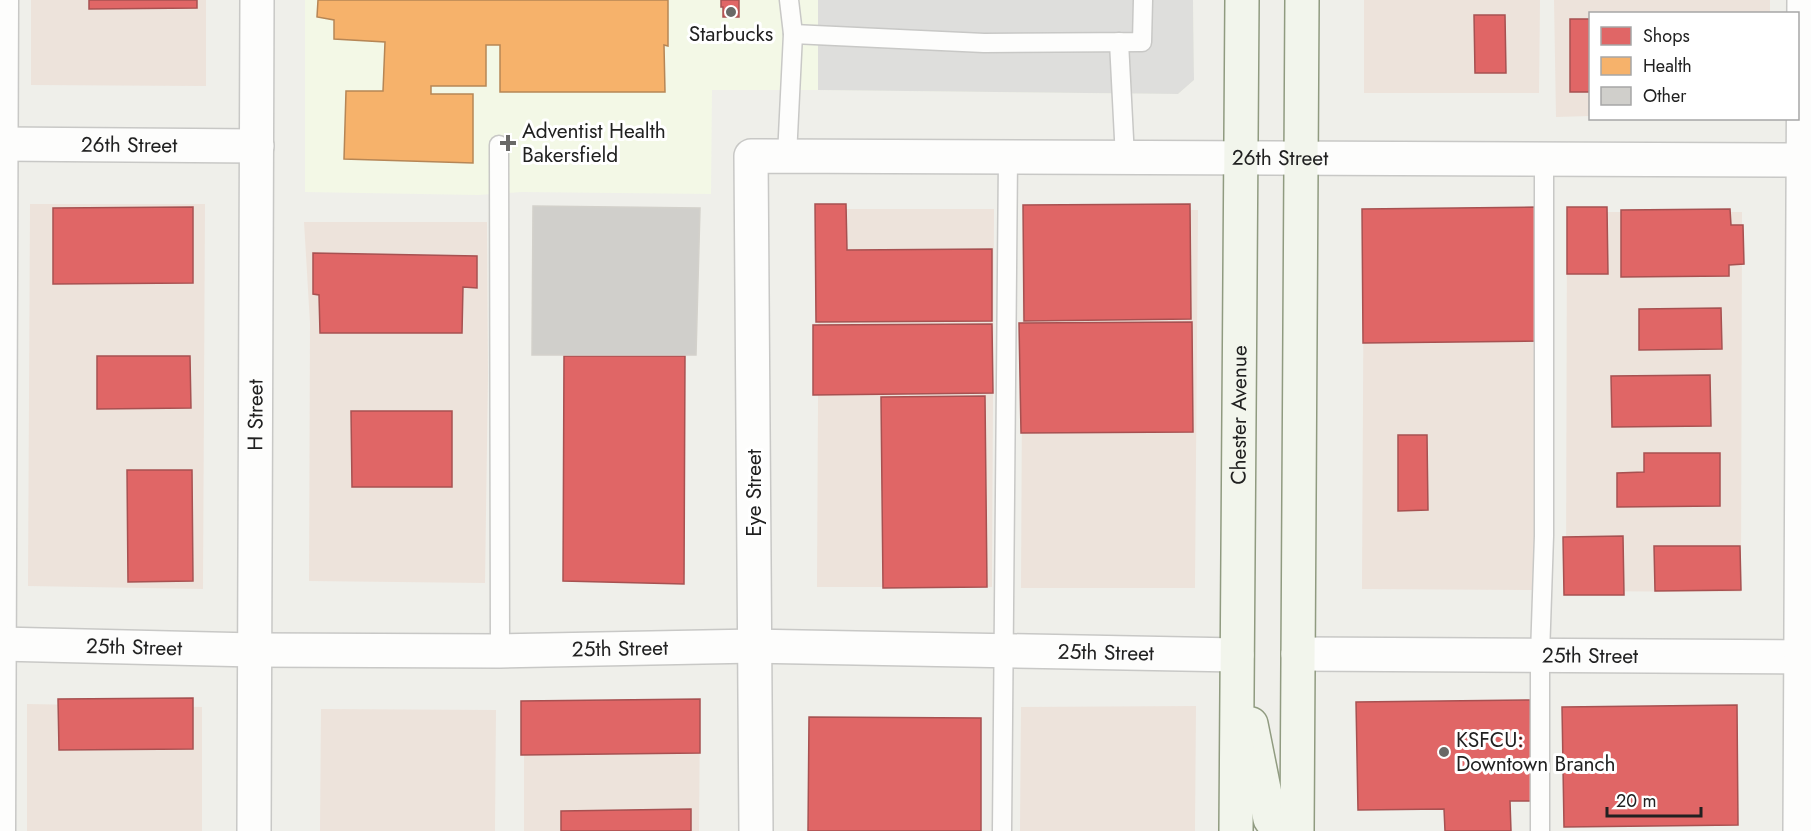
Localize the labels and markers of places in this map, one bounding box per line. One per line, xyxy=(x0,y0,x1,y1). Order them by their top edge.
marker: Starbucks xyxy=(724,5,738,19)
place label: Starbucks xyxy=(689,19,773,49)
place label: Adventist Health Bakersfield xyxy=(522,116,666,170)
marker: Adventist Health Bakersfield xyxy=(499,134,517,152)
place label: KSFCU: Downtown Branch xyxy=(1456,725,1616,779)
marker: KSFCU: Downtown Branch xyxy=(1437,745,1451,759)

